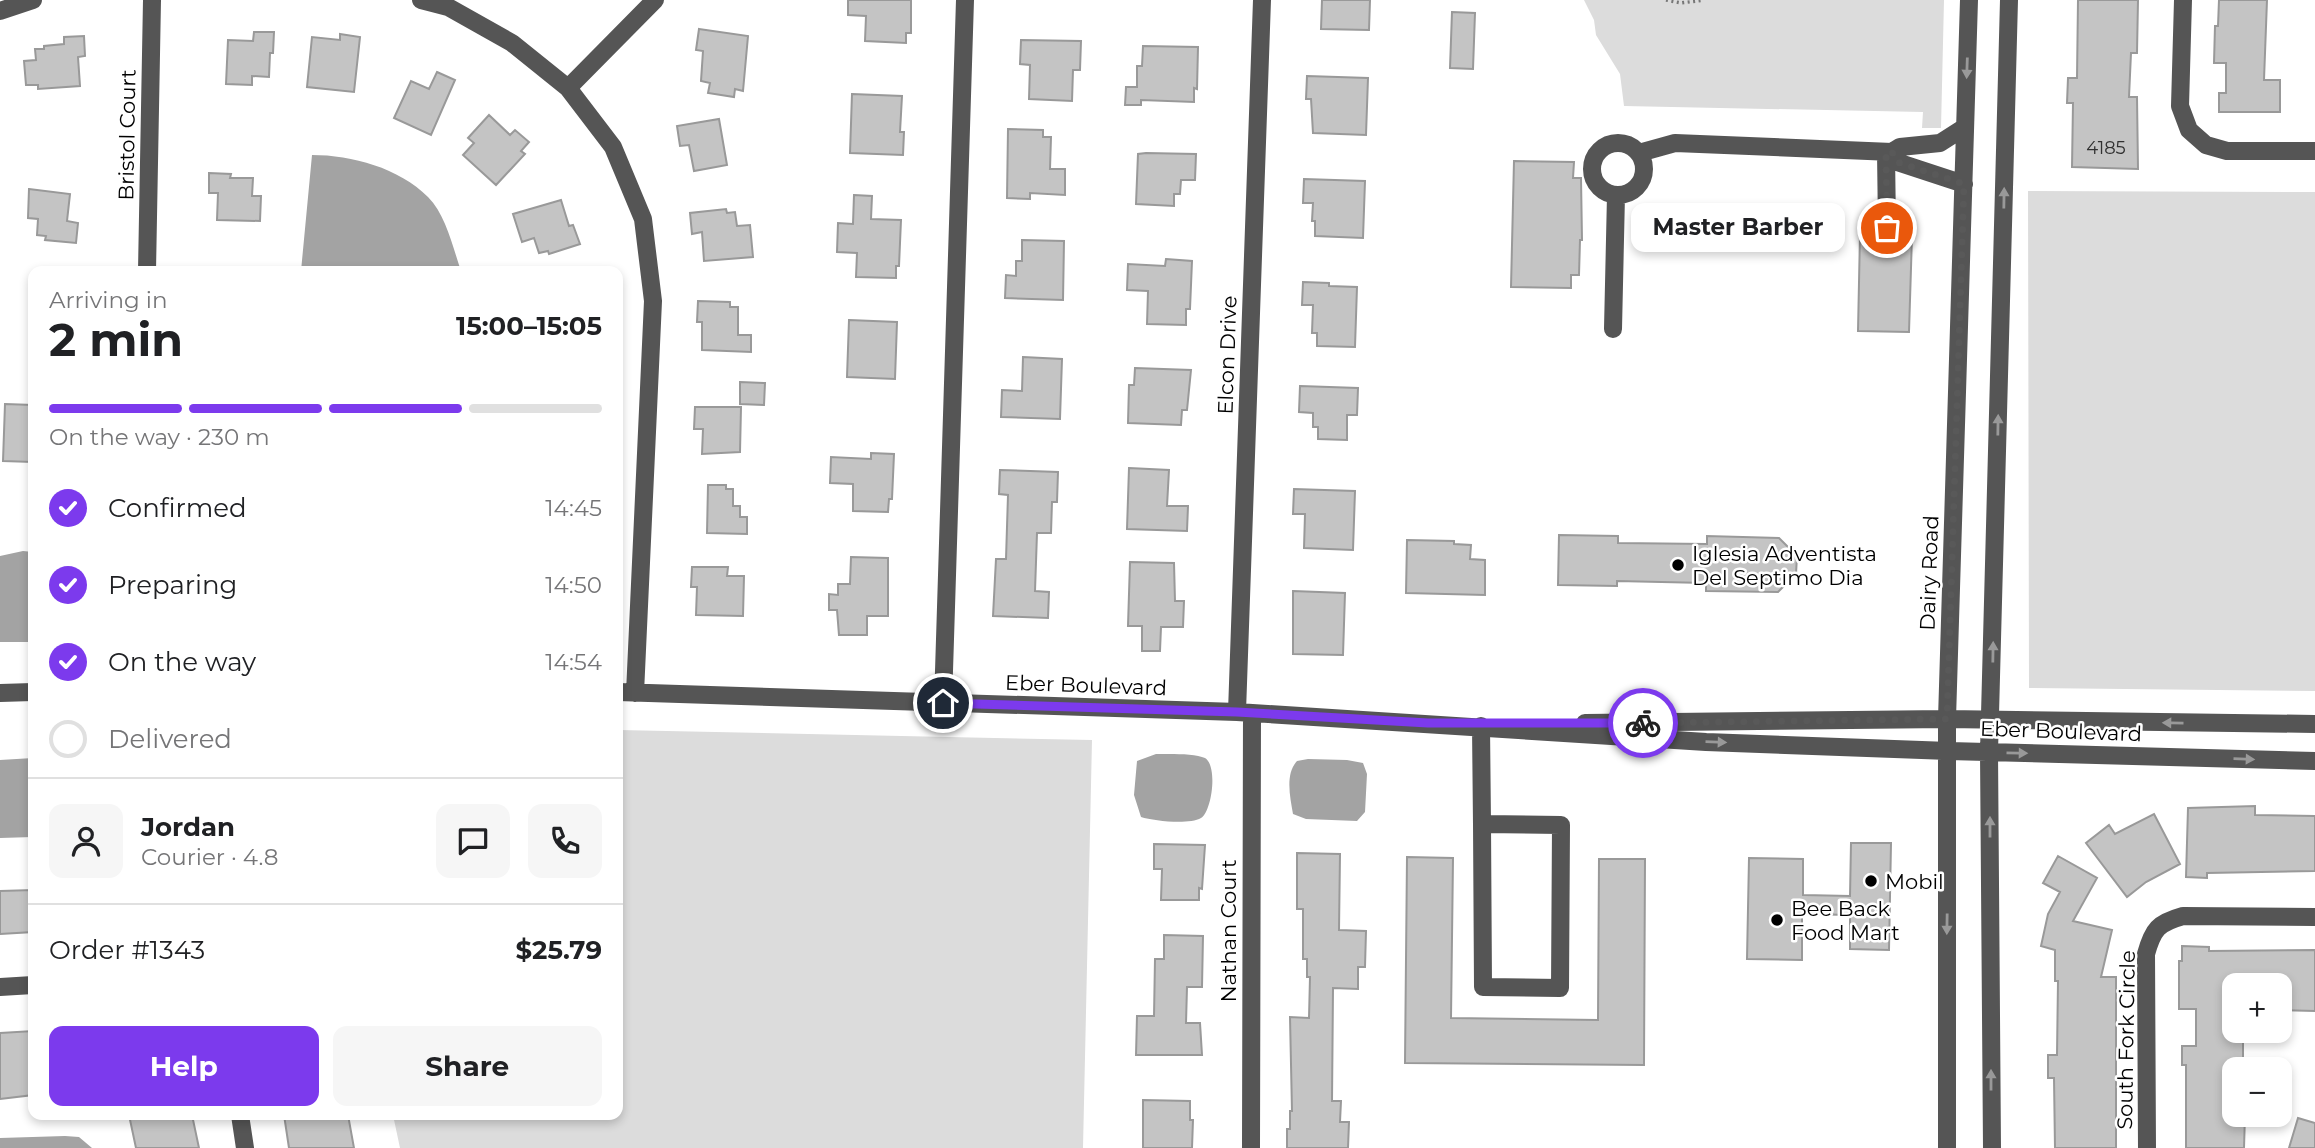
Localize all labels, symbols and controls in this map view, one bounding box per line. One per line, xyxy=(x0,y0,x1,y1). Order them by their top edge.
one-way arrow xyxy=(1961,57,1973,79)
street label: Bristol Court xyxy=(113,69,141,201)
house number: 4185 xyxy=(2086,137,2126,159)
one-way arrow xyxy=(1999,186,2010,208)
pin xyxy=(1857,198,1917,258)
callout: Master Barber xyxy=(1632,204,1845,252)
icon: bag xyxy=(1868,209,1906,247)
text: Master Barber xyxy=(1653,213,1823,241)
text: Arriving in xyxy=(49,286,168,314)
street label: Elcon Drive xyxy=(1212,295,1242,415)
text: 15:00–15:05 xyxy=(456,310,602,342)
text: 2 min xyxy=(49,311,183,368)
one-way arrow xyxy=(1993,414,2004,436)
text: On the way · 230 m xyxy=(49,423,270,451)
icon: check xyxy=(49,489,87,527)
text: Confirmed xyxy=(108,492,247,524)
text: 14:45 xyxy=(545,494,602,522)
street label: Dairy Road xyxy=(1914,515,1944,631)
place label: Iglesia Adventista Del Septimo Dia xyxy=(1692,541,1877,590)
marker: Iglesia Adventista Del Septimo Dia xyxy=(1670,557,1686,573)
icon: check xyxy=(49,566,87,604)
text: Preparing xyxy=(108,569,237,601)
text: 14:50 xyxy=(545,571,602,599)
one-way arrow xyxy=(1987,641,1998,663)
icon: check xyxy=(49,643,87,681)
text: On the way xyxy=(108,646,256,678)
text: 14:54 xyxy=(545,648,602,676)
street label: Eber Boulevard xyxy=(1005,670,1167,700)
pin xyxy=(913,673,973,733)
icon: home xyxy=(924,684,962,722)
courier xyxy=(1608,688,1678,758)
icon: bike xyxy=(1624,704,1662,742)
street label: Eber Boulevard xyxy=(1980,716,2142,746)
one-way arrow xyxy=(2162,717,2184,728)
text: Delivered xyxy=(108,723,232,755)
one-way arrow xyxy=(1705,737,1727,748)
one-way arrow xyxy=(2006,747,2028,758)
one-way arrow xyxy=(2233,754,2255,765)
button: person xyxy=(49,804,123,878)
button: chat xyxy=(436,804,510,878)
button: phone xyxy=(528,804,602,878)
text: Jordan xyxy=(141,811,235,843)
one-way arrow xyxy=(1984,816,1996,838)
text: Courier · 4.8 xyxy=(141,843,278,871)
street label: Nathan Court xyxy=(1216,859,1241,1003)
place label: Mobil xyxy=(1885,869,1944,894)
marker: Mobil xyxy=(1863,873,1879,889)
place label: Bee Back Food Mart xyxy=(1791,896,1900,945)
marker: Bee Back Food Mart xyxy=(1769,912,1785,928)
one-way arrow xyxy=(1941,913,1953,935)
text: Order #1343 xyxy=(49,934,205,966)
text: $25.79 xyxy=(516,934,602,966)
street label: South Fork Circle xyxy=(2112,950,2140,1130)
map controls xyxy=(2222,973,2292,1127)
button: + xyxy=(2222,973,2292,1043)
button: Help xyxy=(49,1026,319,1106)
button: Share xyxy=(333,1026,602,1106)
button: − xyxy=(2222,1057,2292,1127)
one-way arrow xyxy=(1985,1069,1997,1091)

